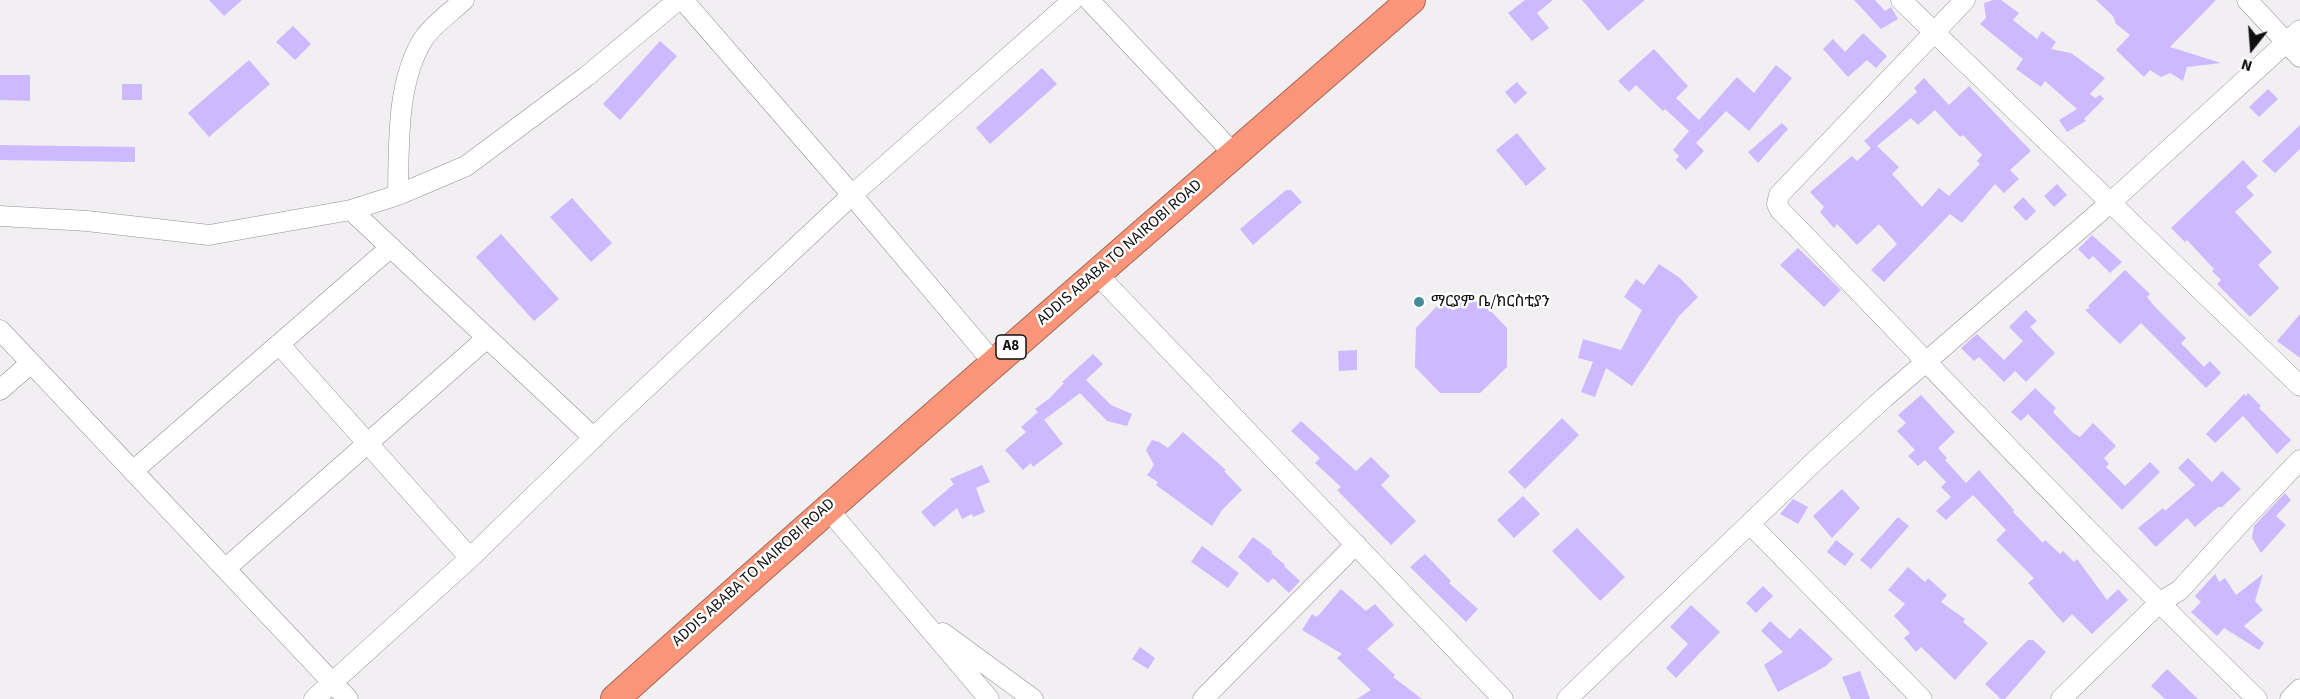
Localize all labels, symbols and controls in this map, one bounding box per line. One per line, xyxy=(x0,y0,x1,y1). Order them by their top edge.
north arrow xyxy=(2222,18,2282,78)
text: N xyxy=(2238,53,2255,77)
street label: ADDIS ABABA TO NAIROBI ROAD xyxy=(1034,176,1206,330)
place label: ማርያም ቤ/ክርስቲያን xyxy=(1431,292,1550,312)
marker: ማርያም ቤ/ክርስቲያን xyxy=(1412,295,1426,309)
road number: A8 xyxy=(996,335,1026,359)
street label: ADDIS ABABA TO NAIROBI ROAD xyxy=(669,495,839,651)

